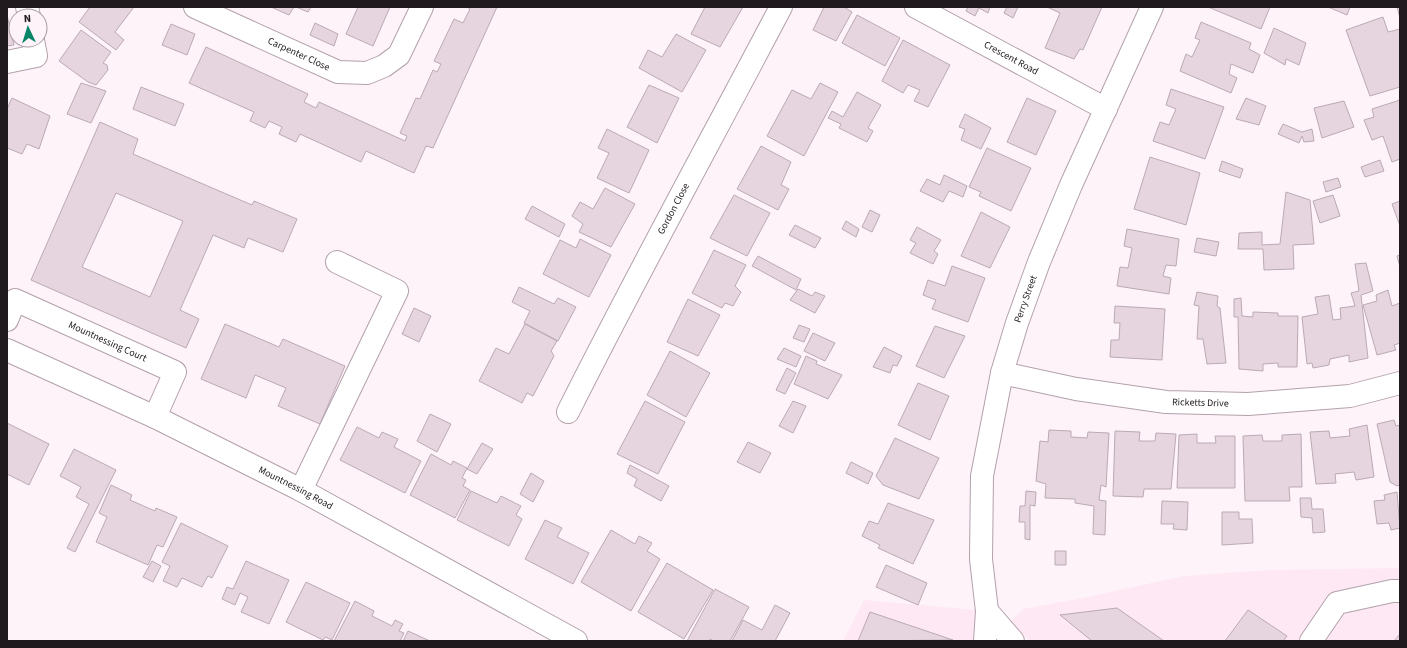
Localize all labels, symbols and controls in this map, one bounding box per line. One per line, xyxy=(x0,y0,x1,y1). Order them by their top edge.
north arrow xyxy=(8,8,48,48)
text: N xyxy=(23,11,32,26)
street label: Carpenter Close xyxy=(265,34,332,74)
street label: Crescent Road xyxy=(981,38,1041,78)
street label: Gordon Close xyxy=(654,181,693,237)
street label: Perry Street xyxy=(1011,273,1041,325)
street label: Mountnessing Court xyxy=(66,318,149,366)
street label: Ricketts Drive xyxy=(1172,395,1229,411)
street label: Mountnessing Road xyxy=(256,463,335,513)

